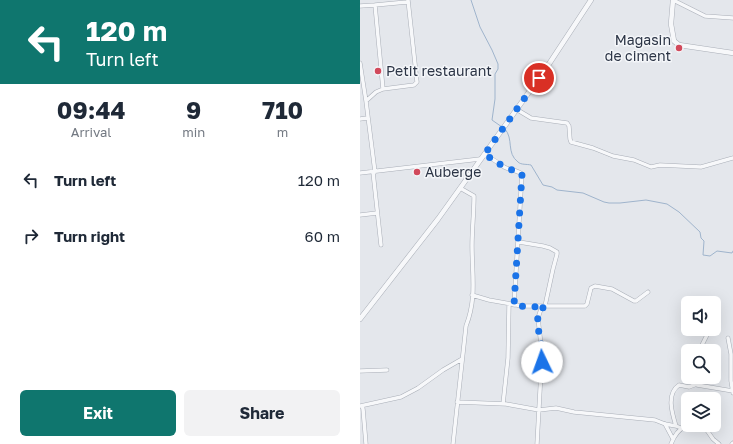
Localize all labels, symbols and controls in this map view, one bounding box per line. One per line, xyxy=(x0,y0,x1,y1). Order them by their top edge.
text: 120 m xyxy=(86,14,167,47)
icon: left xyxy=(20,16,72,68)
place label: Magasin de ciment xyxy=(605,31,671,64)
marker: Magasin de ciment xyxy=(674,43,684,53)
text: Turn left xyxy=(86,48,159,70)
pin xyxy=(522,61,556,95)
place label: Petit restaurant xyxy=(386,62,492,79)
marker: Petit restaurant xyxy=(373,66,383,76)
icon: arrive xyxy=(528,67,550,89)
text: 09:44 xyxy=(57,95,125,124)
text: 9 xyxy=(186,95,201,124)
text: 710 xyxy=(262,95,303,124)
text: Arrival xyxy=(71,124,111,140)
text: min xyxy=(182,124,205,140)
text: m xyxy=(277,124,288,140)
place label: Auberge xyxy=(425,163,481,180)
marker: Auberge xyxy=(412,167,422,177)
icon: left xyxy=(20,169,42,191)
text: Turn left xyxy=(54,171,116,189)
text: 120 m xyxy=(298,171,340,189)
icon: right xyxy=(20,225,42,247)
text: Turn right xyxy=(54,227,125,245)
text: 60 m xyxy=(305,227,340,245)
map controls xyxy=(681,296,721,432)
button: sound xyxy=(681,296,721,336)
position arrow xyxy=(521,341,563,383)
button: search xyxy=(681,344,721,384)
button: Exit xyxy=(20,390,176,436)
button: Share xyxy=(184,390,340,436)
button: layers xyxy=(681,392,721,432)

